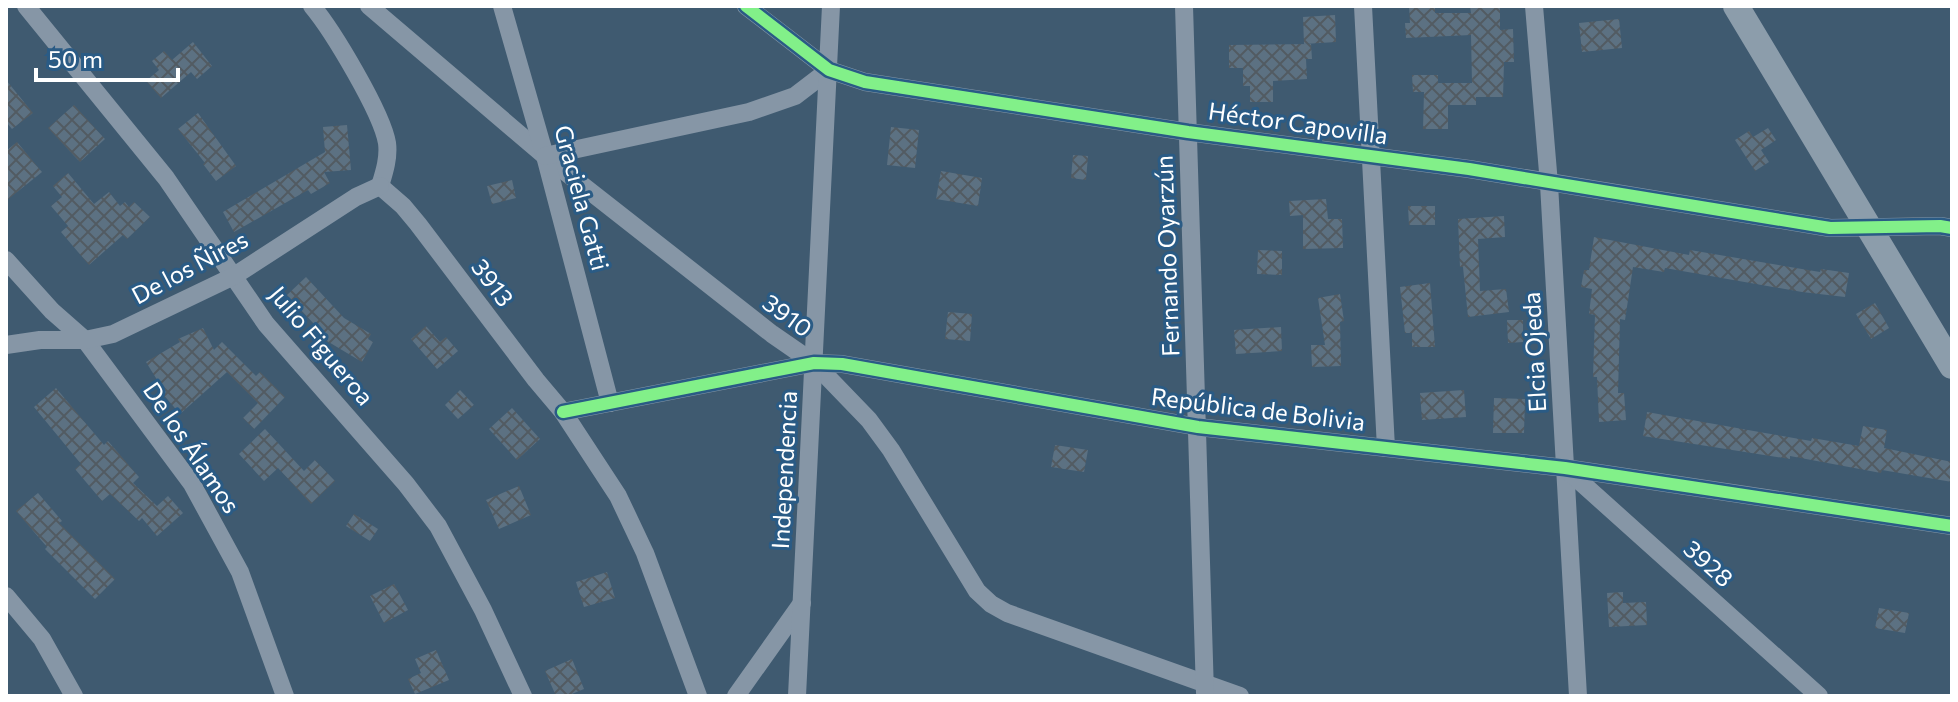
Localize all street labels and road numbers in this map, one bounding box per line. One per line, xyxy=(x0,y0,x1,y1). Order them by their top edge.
street label: Héctor Capovilla xyxy=(1207,96,1390,149)
street label: Graciela Gatti xyxy=(549,122,616,274)
street label: Fernando Oyarzún xyxy=(1148,155,1185,357)
street label: De los Ñires xyxy=(126,224,252,309)
street label: 3913 xyxy=(466,253,520,312)
street label: Julio Figueroa xyxy=(264,280,380,411)
street label: 3910 xyxy=(757,287,818,342)
street label: Elcia Ojeda xyxy=(1516,291,1551,413)
street label: De los Álamos xyxy=(138,376,247,518)
street label: República de Bolivia xyxy=(1150,381,1367,436)
street label: Independencia xyxy=(765,390,802,550)
street label: 3928 xyxy=(1678,533,1740,592)

